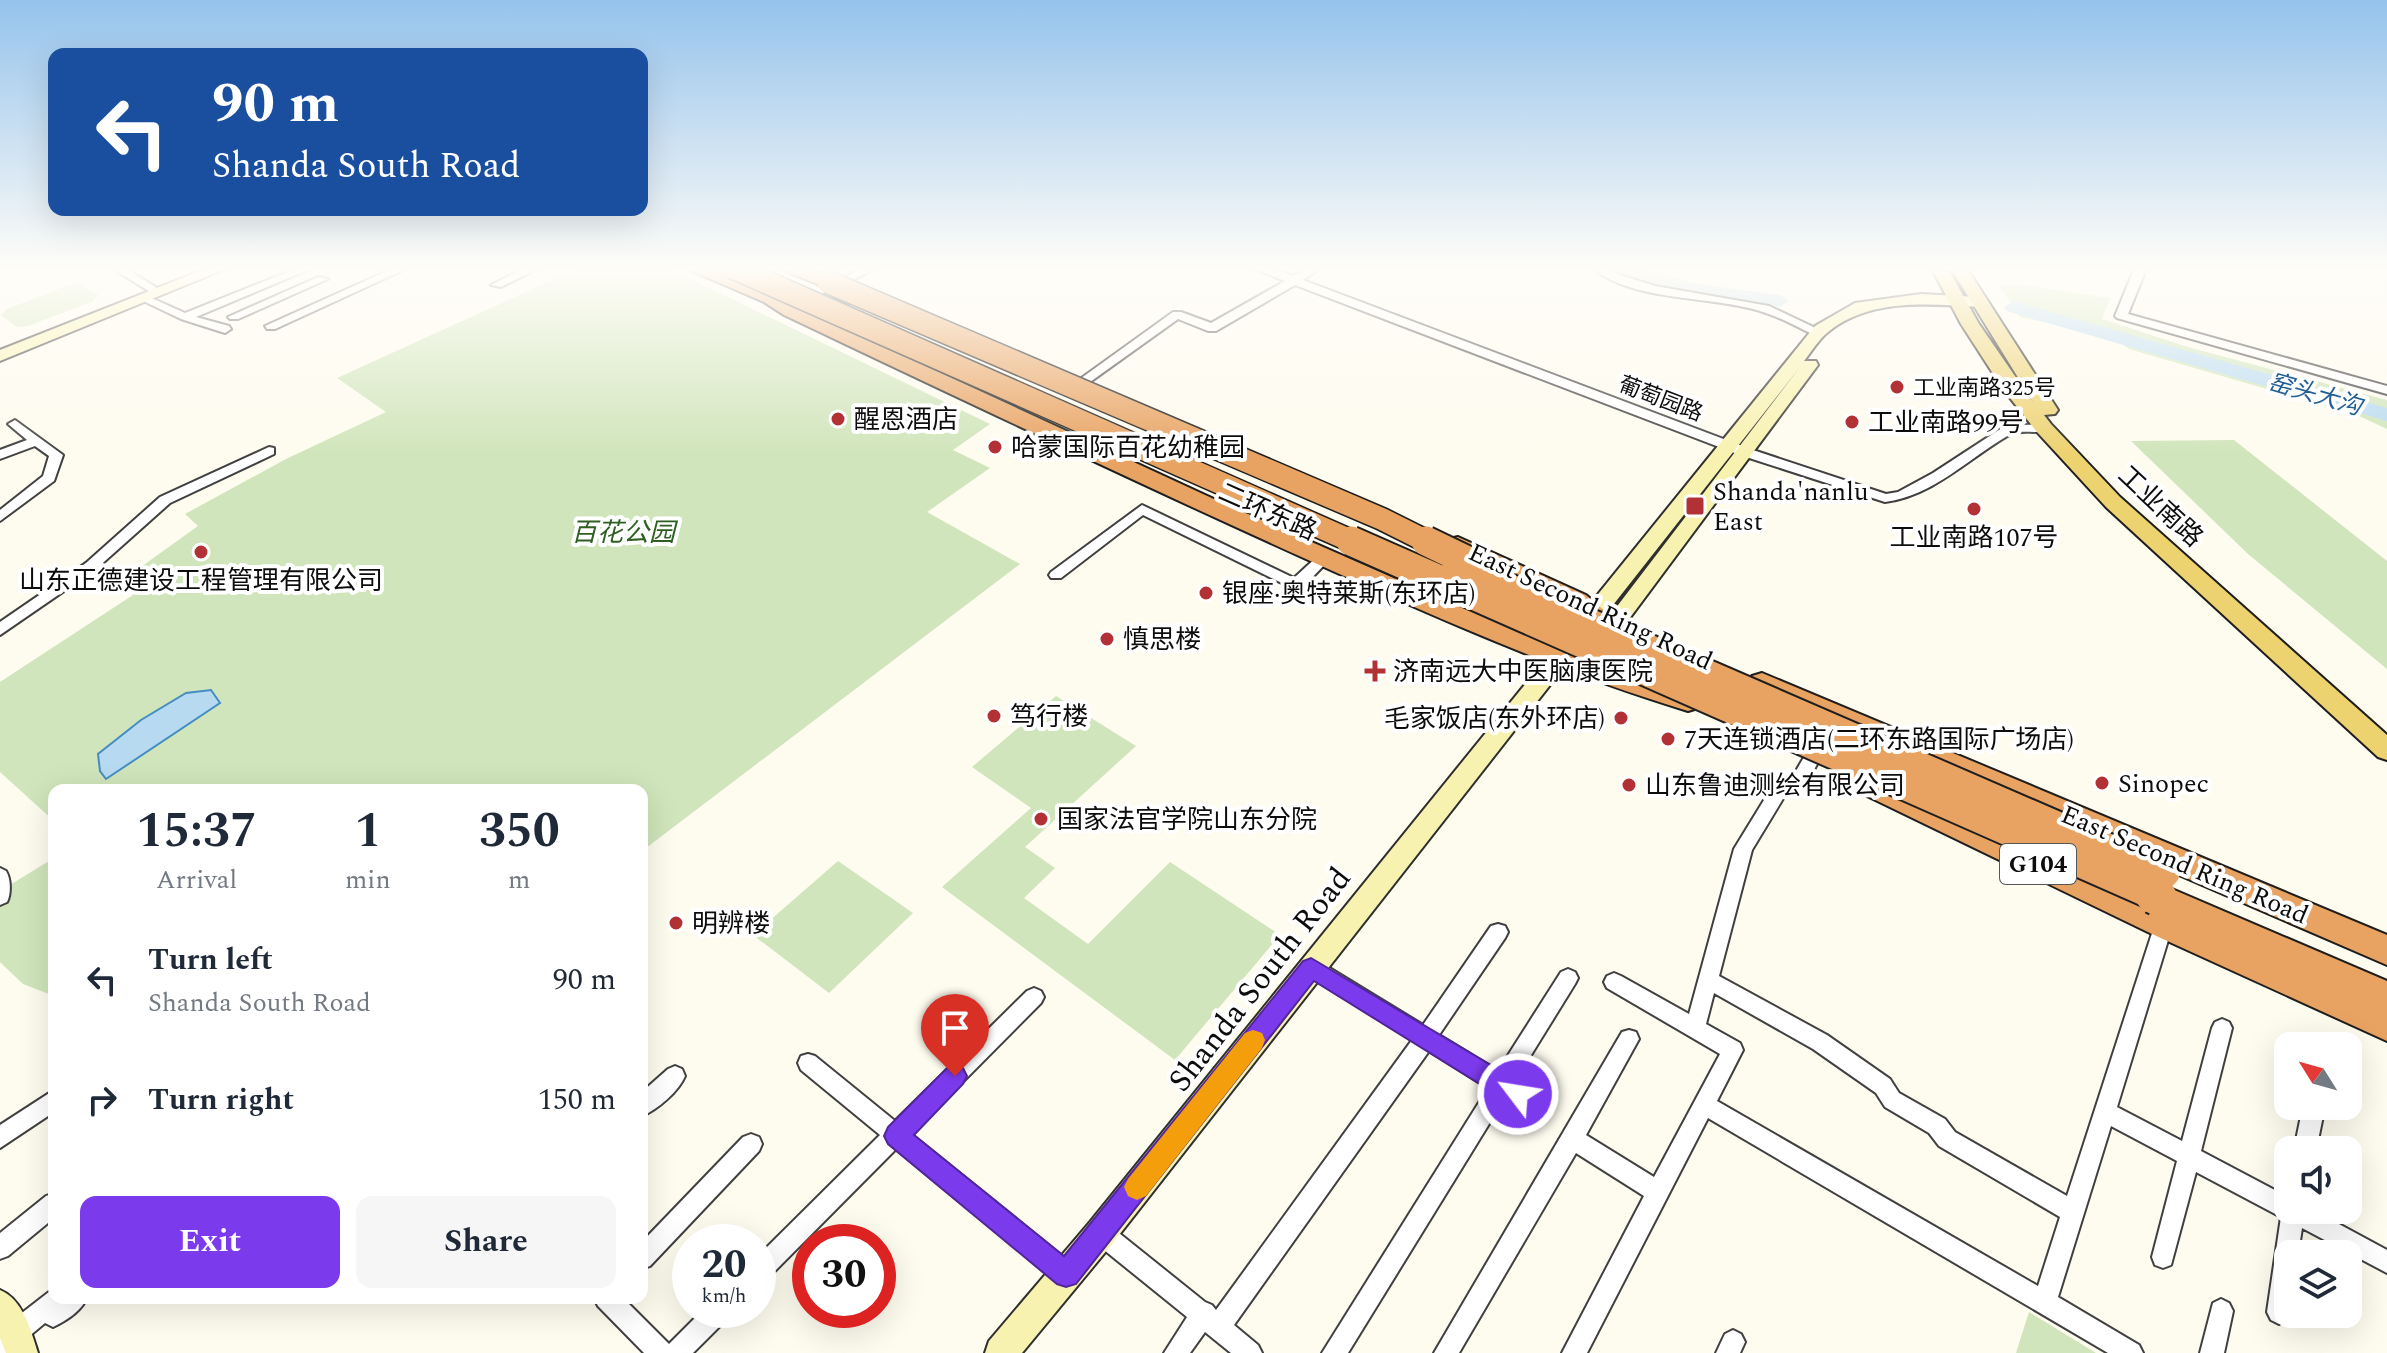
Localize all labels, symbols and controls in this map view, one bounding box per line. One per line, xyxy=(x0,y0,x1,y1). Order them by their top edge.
text: 90 m xyxy=(212,62,339,147)
icon: left xyxy=(80,80,184,184)
text: Shanda South Road xyxy=(212,139,520,194)
water label: 窑头大沟 xyxy=(2264,364,2369,426)
street label: 葡萄园路 xyxy=(1613,368,1707,431)
place label: 工业南路325号 xyxy=(1913,372,2056,405)
marker: 工业南路325号 xyxy=(1888,378,1906,396)
place label: 醒恩酒店 xyxy=(854,400,958,440)
place label: 工业南路99号 xyxy=(1868,403,2024,443)
marker: 醒恩酒店 xyxy=(829,410,847,428)
marker: 工业南路99号 xyxy=(1843,413,1861,431)
place label: 哈蒙国际百花幼稚园 xyxy=(1011,428,1245,468)
marker: 哈蒙国际百花幼稚园 xyxy=(986,438,1004,456)
street label: 工业南路 xyxy=(2109,457,2212,557)
street label: 二环东路 xyxy=(1212,472,1323,551)
place label: Shanda'nanlu East xyxy=(1713,472,1868,542)
marker: Shanda'nanlu East xyxy=(1684,495,1706,517)
marker: 工业南路107号 xyxy=(1965,500,1983,518)
park label: 百花公园 xyxy=(571,513,679,553)
place label: 工业南路107号 xyxy=(1889,518,2059,558)
street label: East Second Ring Road xyxy=(1462,533,1719,681)
marker: 山东正德建设工程管理有限公司 xyxy=(192,543,210,561)
place label: 山东正德建设工程管理有限公司 xyxy=(19,561,383,601)
place label: 银座·奥特莱斯(东环店) xyxy=(1222,574,1476,614)
marker: 银座·奥特莱斯(东环店) xyxy=(1197,584,1215,602)
place label: 慎思楼 xyxy=(1123,620,1201,660)
marker: 慎思楼 xyxy=(1098,630,1116,648)
place label: 济南远大中医脑康医院 xyxy=(1393,652,1653,692)
marker: 济南远大中医脑康医院 xyxy=(1364,660,1386,682)
place label: 笃行楼 xyxy=(1010,697,1088,737)
place label: 毛家饭店(东外环店) xyxy=(1384,699,1605,739)
marker: 笃行楼 xyxy=(985,707,1003,725)
marker: 毛家饭店(东外环店) xyxy=(1612,709,1630,727)
place label: 7天连锁酒店(二环东路国际广场店) xyxy=(1684,720,2074,760)
marker: 7天连锁酒店(二环东路国际广场店) xyxy=(1659,730,1677,748)
place label: Sinopec xyxy=(2118,764,2209,804)
place label: 山东鲁迪测绘有限公司 xyxy=(1645,766,1905,806)
marker: Sinopec xyxy=(2093,774,2111,792)
marker: 山东鲁迪测绘有限公司 xyxy=(1620,776,1638,794)
text: 15:37 xyxy=(136,795,257,868)
text: 1 xyxy=(354,795,381,868)
text: 350 xyxy=(479,795,560,868)
street label: East Second Ring Road xyxy=(2055,795,2315,935)
place label: 国家法官学院山东分院 xyxy=(1057,800,1317,840)
marker: 国家法官学院山东分院 xyxy=(1032,810,1050,828)
road number: G104 xyxy=(2000,844,2076,884)
street label: Shanda South Road xyxy=(1156,857,1364,1103)
text: Arrival xyxy=(156,860,237,900)
text: min xyxy=(345,860,391,900)
text: m xyxy=(508,860,530,900)
place label: 明辨楼 xyxy=(692,904,770,944)
marker: 明辨楼 xyxy=(667,914,685,932)
text: Turn left xyxy=(148,937,273,983)
text: 90 m xyxy=(553,957,616,1003)
icon: left xyxy=(80,958,124,1002)
text: Shanda South Road xyxy=(148,983,371,1023)
pin xyxy=(921,994,989,1076)
icon: arrive xyxy=(933,1006,977,1050)
north arrow xyxy=(2274,1032,2362,1120)
map controls xyxy=(2274,1032,2362,1328)
position arrow xyxy=(1476,1052,1560,1136)
text: Turn right xyxy=(148,1077,294,1123)
text: 150 m xyxy=(538,1077,616,1123)
icon: right xyxy=(80,1078,124,1122)
button: sound xyxy=(2274,1136,2362,1224)
button: Exit xyxy=(80,1196,340,1288)
button: Share xyxy=(356,1196,616,1288)
speed limit sign: 30 xyxy=(792,1224,896,1328)
text: 20 xyxy=(702,1235,746,1296)
button: layers xyxy=(2274,1240,2362,1328)
text: km/h xyxy=(702,1281,747,1311)

